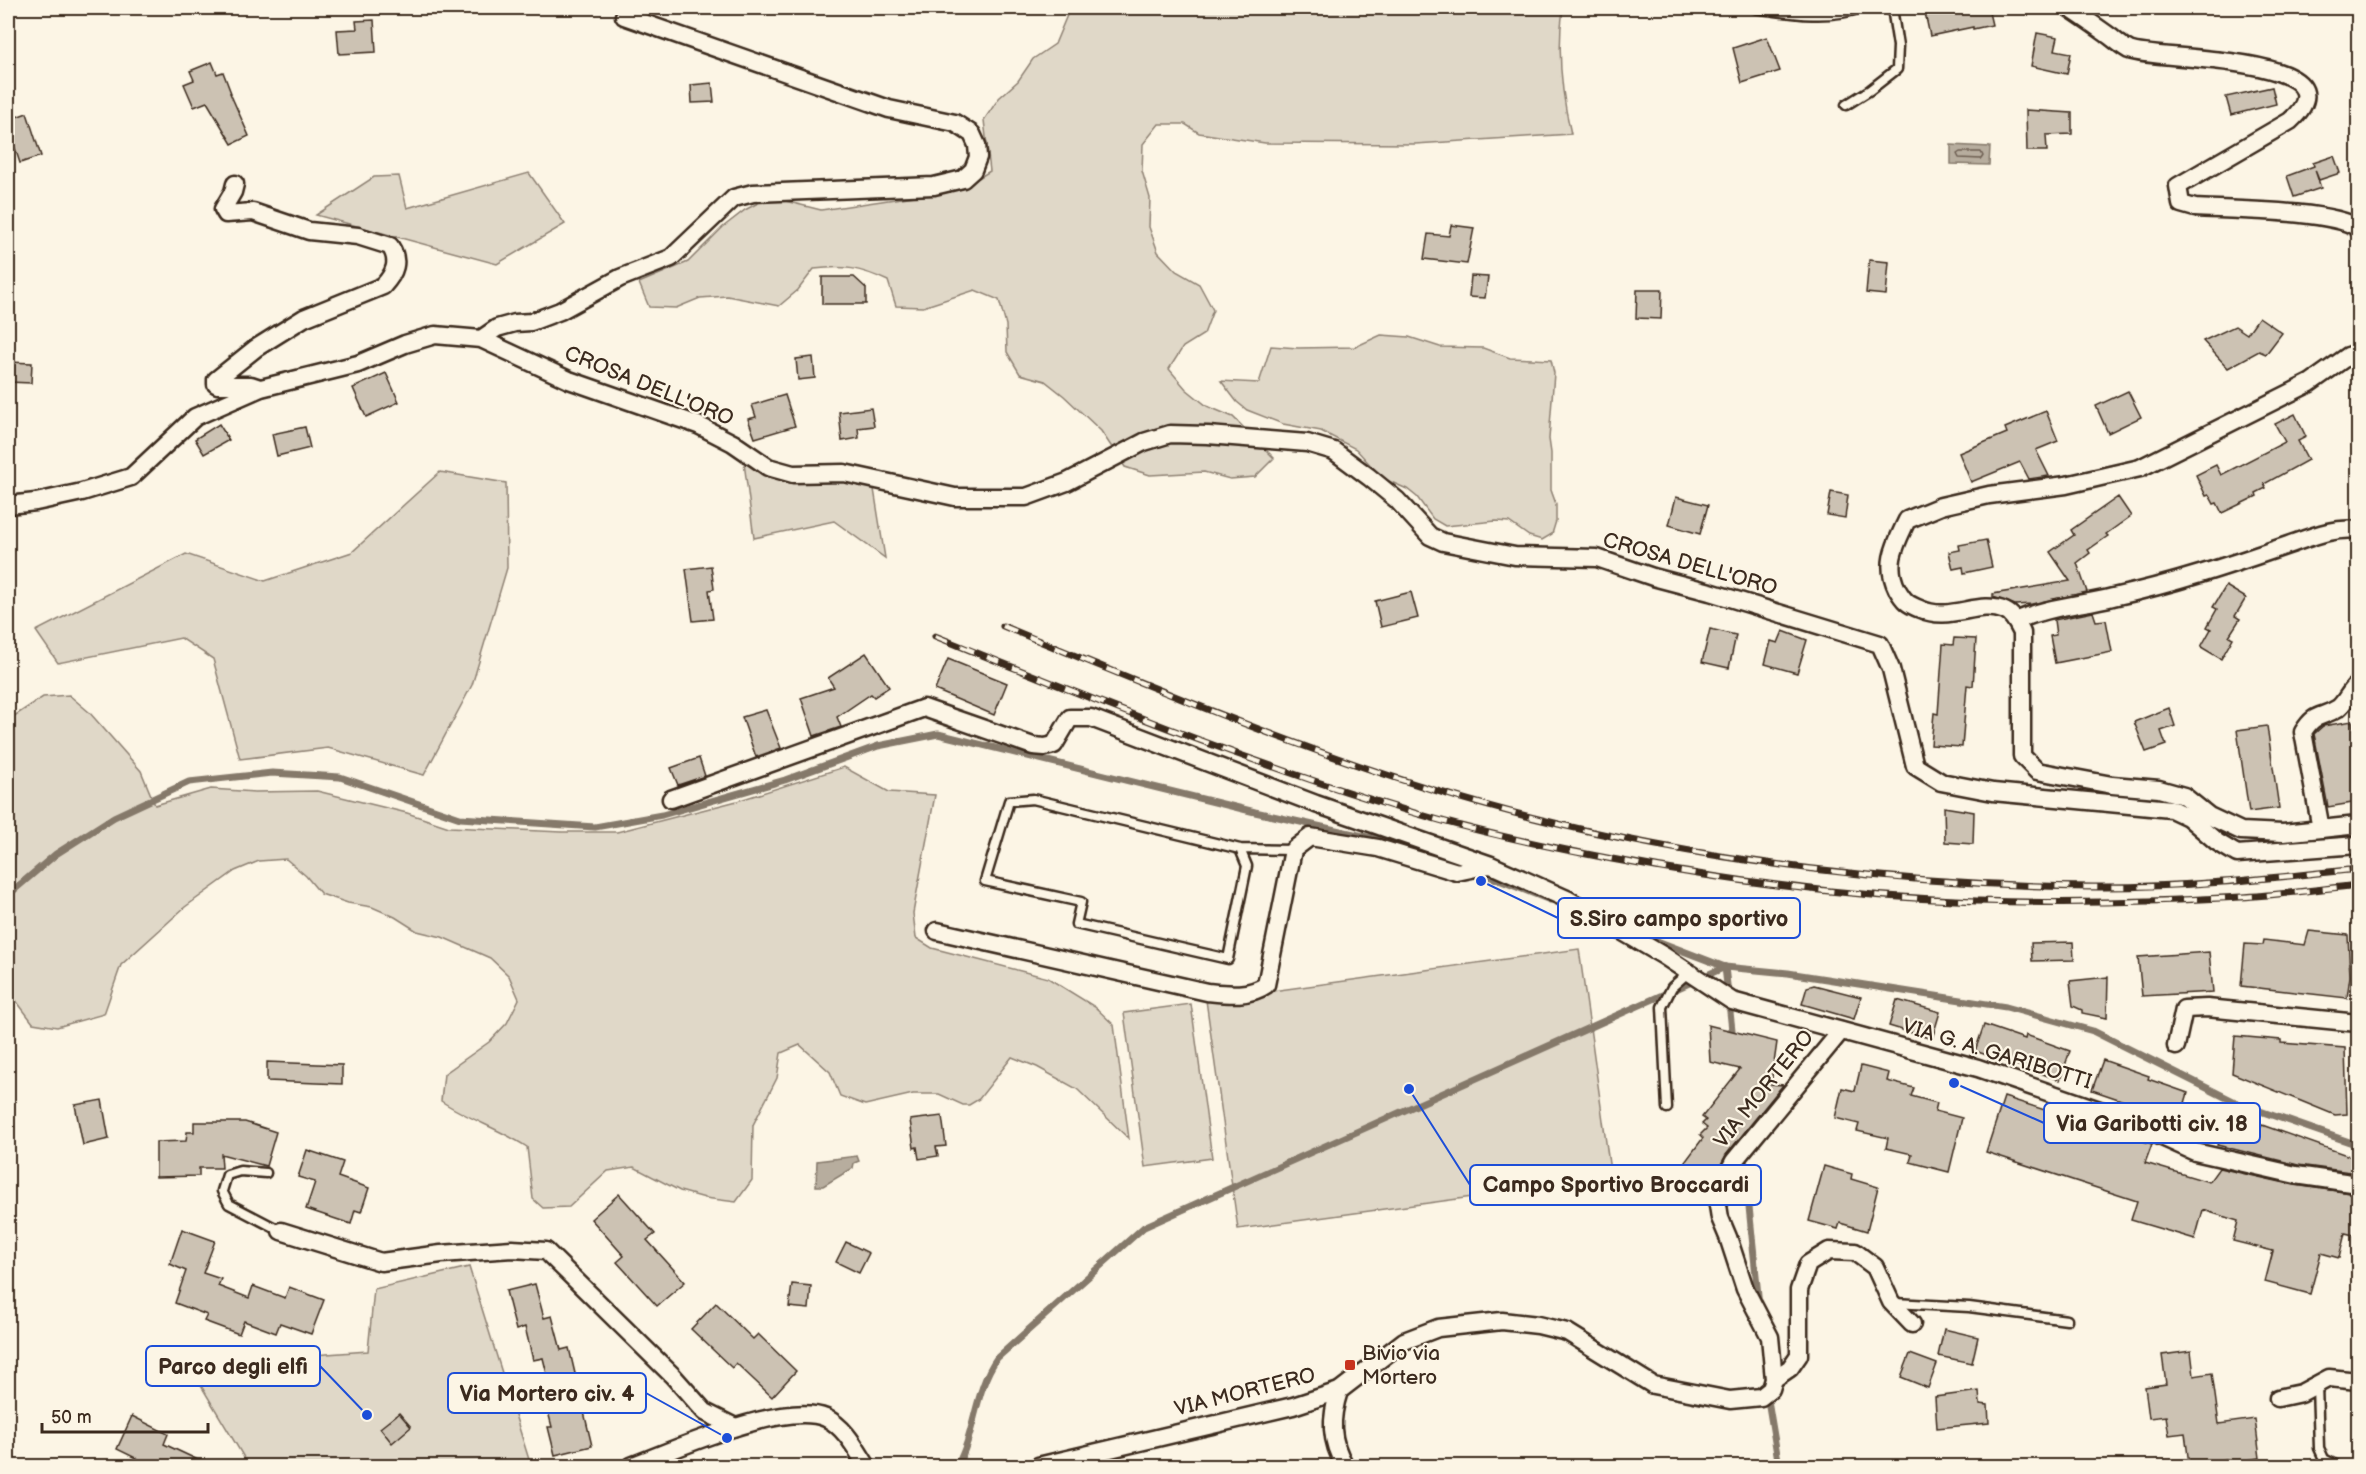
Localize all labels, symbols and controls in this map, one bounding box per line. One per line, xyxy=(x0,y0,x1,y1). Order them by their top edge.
street label: CROSA DELL'ORO xyxy=(561,341,737,431)
street label: CROSA DELL'ORO xyxy=(1600,527,1780,601)
callout: S.Siro campo sportivo xyxy=(1558,898,1800,938)
text: S.Siro campo sportivo xyxy=(1570,906,1788,933)
street label: VIA G. A. GARIBOTTI xyxy=(1899,1013,2095,1095)
street label: VIA MORTERO xyxy=(1709,1025,1819,1153)
callout: Via Garibotti civ. 18 xyxy=(2044,1103,2260,1143)
text: Via Garibotti civ. 18 xyxy=(2056,1111,2248,1138)
callout: Campo Sportivo Broccardi xyxy=(1470,1165,1761,1205)
text: Campo Sportivo Broccardi xyxy=(1483,1172,1749,1199)
place label: Bivio via Mortero xyxy=(1362,1341,1440,1390)
callout: Parco degli elfi xyxy=(146,1346,320,1386)
text: Parco degli elfi xyxy=(158,1354,308,1381)
marker: Bivio via Mortero xyxy=(1343,1358,1357,1372)
street label: VIA MORTERO xyxy=(1172,1362,1318,1422)
callout: Via Mortero civ. 4 xyxy=(448,1373,646,1413)
text: Via Mortero civ. 4 xyxy=(460,1381,634,1408)
scale bar xyxy=(42,1396,208,1434)
text: 50 m xyxy=(51,1407,92,1428)

